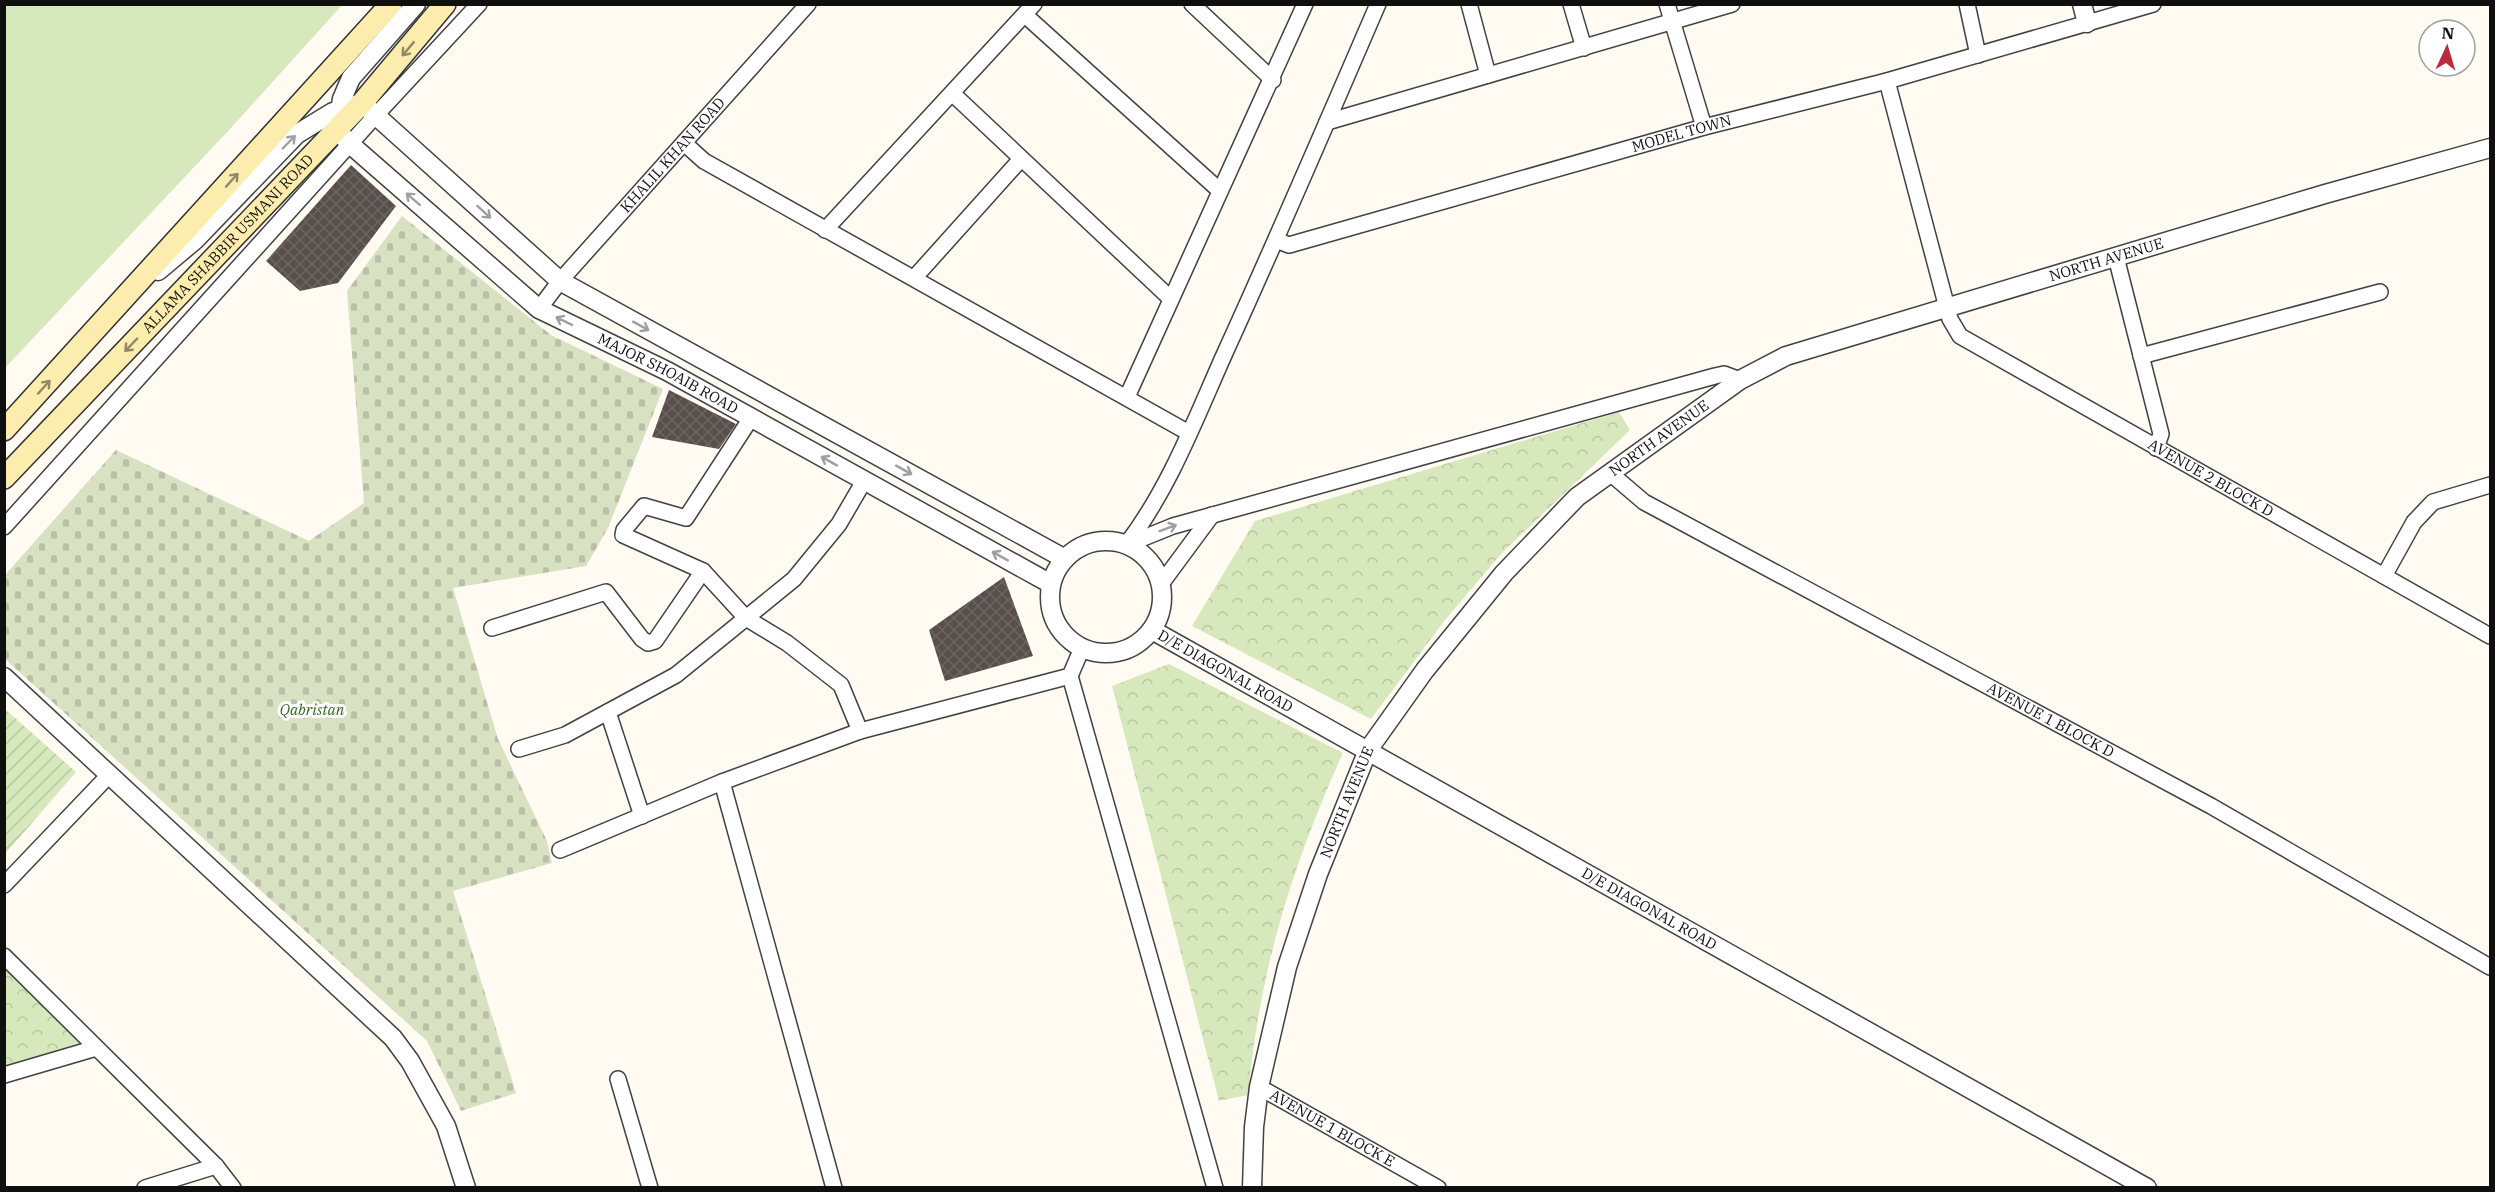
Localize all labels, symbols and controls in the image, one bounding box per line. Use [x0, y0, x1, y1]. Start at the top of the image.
north arrow [2417, 18, 2477, 78]
text: N [2441, 23, 2455, 43]
one-way arrow [401, 41, 414, 57]
street label: KHALIL KHAN ROAD [616, 93, 729, 216]
street label: MODEL TOWN [1629, 110, 1733, 156]
one-way arrow [282, 135, 296, 150]
street label: ALLAMA SHABBIR USMANI ROAD [138, 150, 317, 337]
one-way arrow [225, 173, 239, 188]
one-way arrow [406, 192, 421, 206]
one-way arrow [476, 205, 491, 220]
street label: NORTH AVENUE [2047, 233, 2166, 285]
one-way arrow [556, 315, 574, 326]
one-way arrow [632, 320, 649, 332]
street label: MAJOR SHOAIB ROAD [595, 329, 742, 418]
one-way arrow [124, 338, 139, 353]
one-way arrow [37, 379, 51, 394]
street label: NORTH AVENUE [1605, 395, 1713, 480]
street label: AVENUE 2 BLOCK D [2145, 434, 2277, 521]
one-way arrow [821, 455, 839, 466]
one-way arrow [894, 465, 912, 476]
one-way arrow [1158, 522, 1177, 533]
one-way arrow [992, 550, 1009, 562]
street label: D/E DIAGONAL ROAD [1155, 625, 1296, 716]
street label: AVENUE 1 BLOCK D [1984, 678, 2118, 761]
park label: Qabristan [280, 700, 345, 719]
street label: NORTH AVENUE [1315, 743, 1377, 861]
street label: D/E DIAGONAL ROAD [1578, 863, 1720, 954]
street label: AVENUE 1 BLOCK E [1267, 1085, 1398, 1171]

